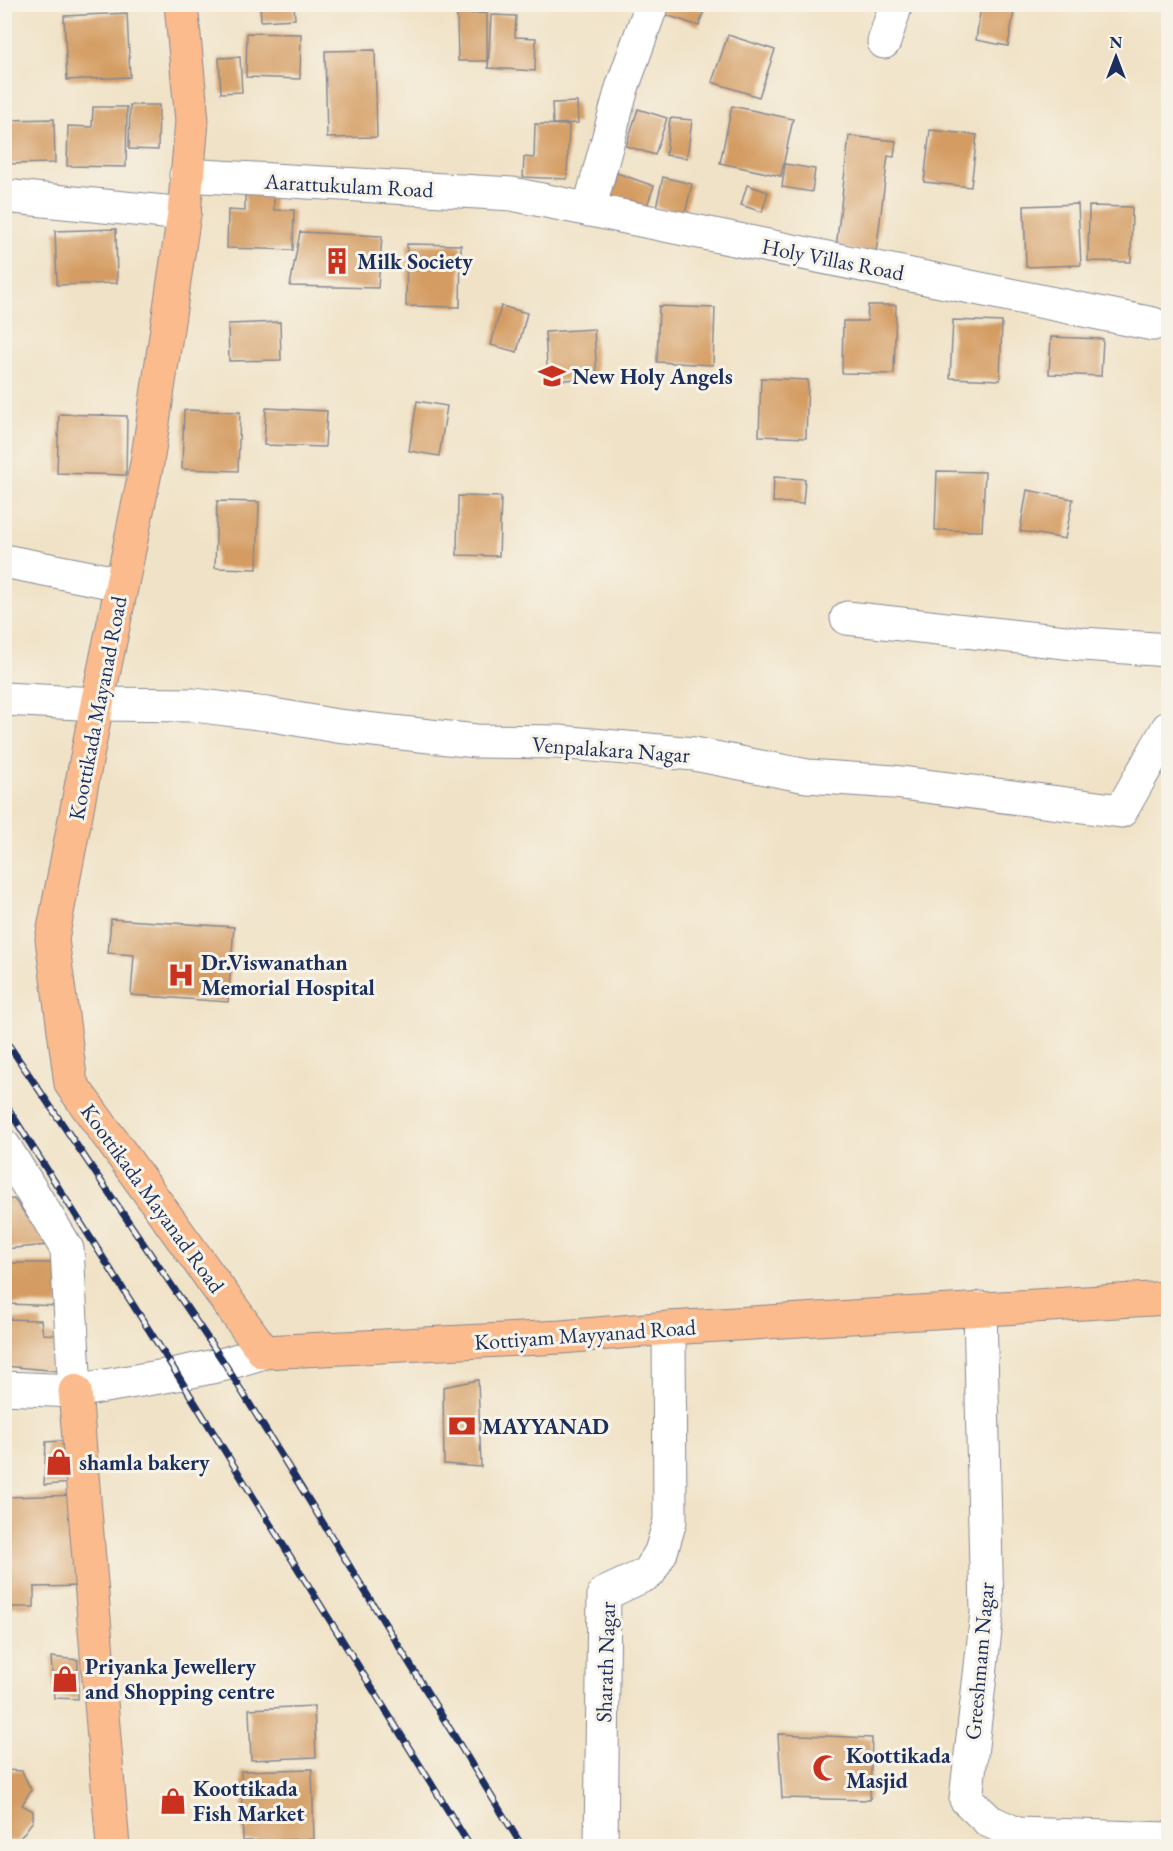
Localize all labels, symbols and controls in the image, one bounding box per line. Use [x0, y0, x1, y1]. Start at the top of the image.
north arrow [1086, 27, 1146, 87]
text: N [1110, 32, 1123, 53]
street label: Aarattukulam Road [263, 167, 435, 204]
street label: Holy Villas Road [759, 231, 907, 288]
building icon: Milk Society [322, 246, 352, 276]
place label: Milk Society [357, 247, 473, 276]
school or university icon: New Holy Angels [537, 361, 567, 391]
place label: New Holy Angels [572, 362, 733, 391]
street label: Koottikada Mayanad Road [62, 593, 134, 822]
street label: Venpalakara Nagar [531, 730, 691, 770]
place label: Dr.Viswanathan Memorial Hospital [201, 948, 375, 1002]
hospital icon: Dr.Viswanathan Memorial Hospital [166, 960, 196, 990]
street label: Koottikada Mayanad Road [74, 1098, 232, 1299]
street label: Kottiyam Mayyanad Road [473, 1312, 698, 1357]
bank icon: MAYYANAD [447, 1411, 477, 1441]
place label: MAYYANAD [482, 1412, 609, 1441]
shop icon: shamla bakery [44, 1447, 74, 1477]
place label: shamla bakery [79, 1448, 210, 1477]
street label: Greeshmam Nagar [958, 1580, 1001, 1741]
street label: Sharath Nagar [589, 1600, 622, 1723]
place label: Priyanka Jewellery and Shopping centre [85, 1652, 275, 1706]
shop icon: Priyanka Jewellery and Shopping centre [50, 1664, 80, 1694]
place label: Koottikada Masjid [846, 1741, 951, 1795]
mosque icon: Koottikada Masjid [811, 1753, 841, 1783]
place label: Koottikada Fish Market [193, 1774, 305, 1828]
shop icon: Koottikada Fish Market [158, 1786, 188, 1816]

